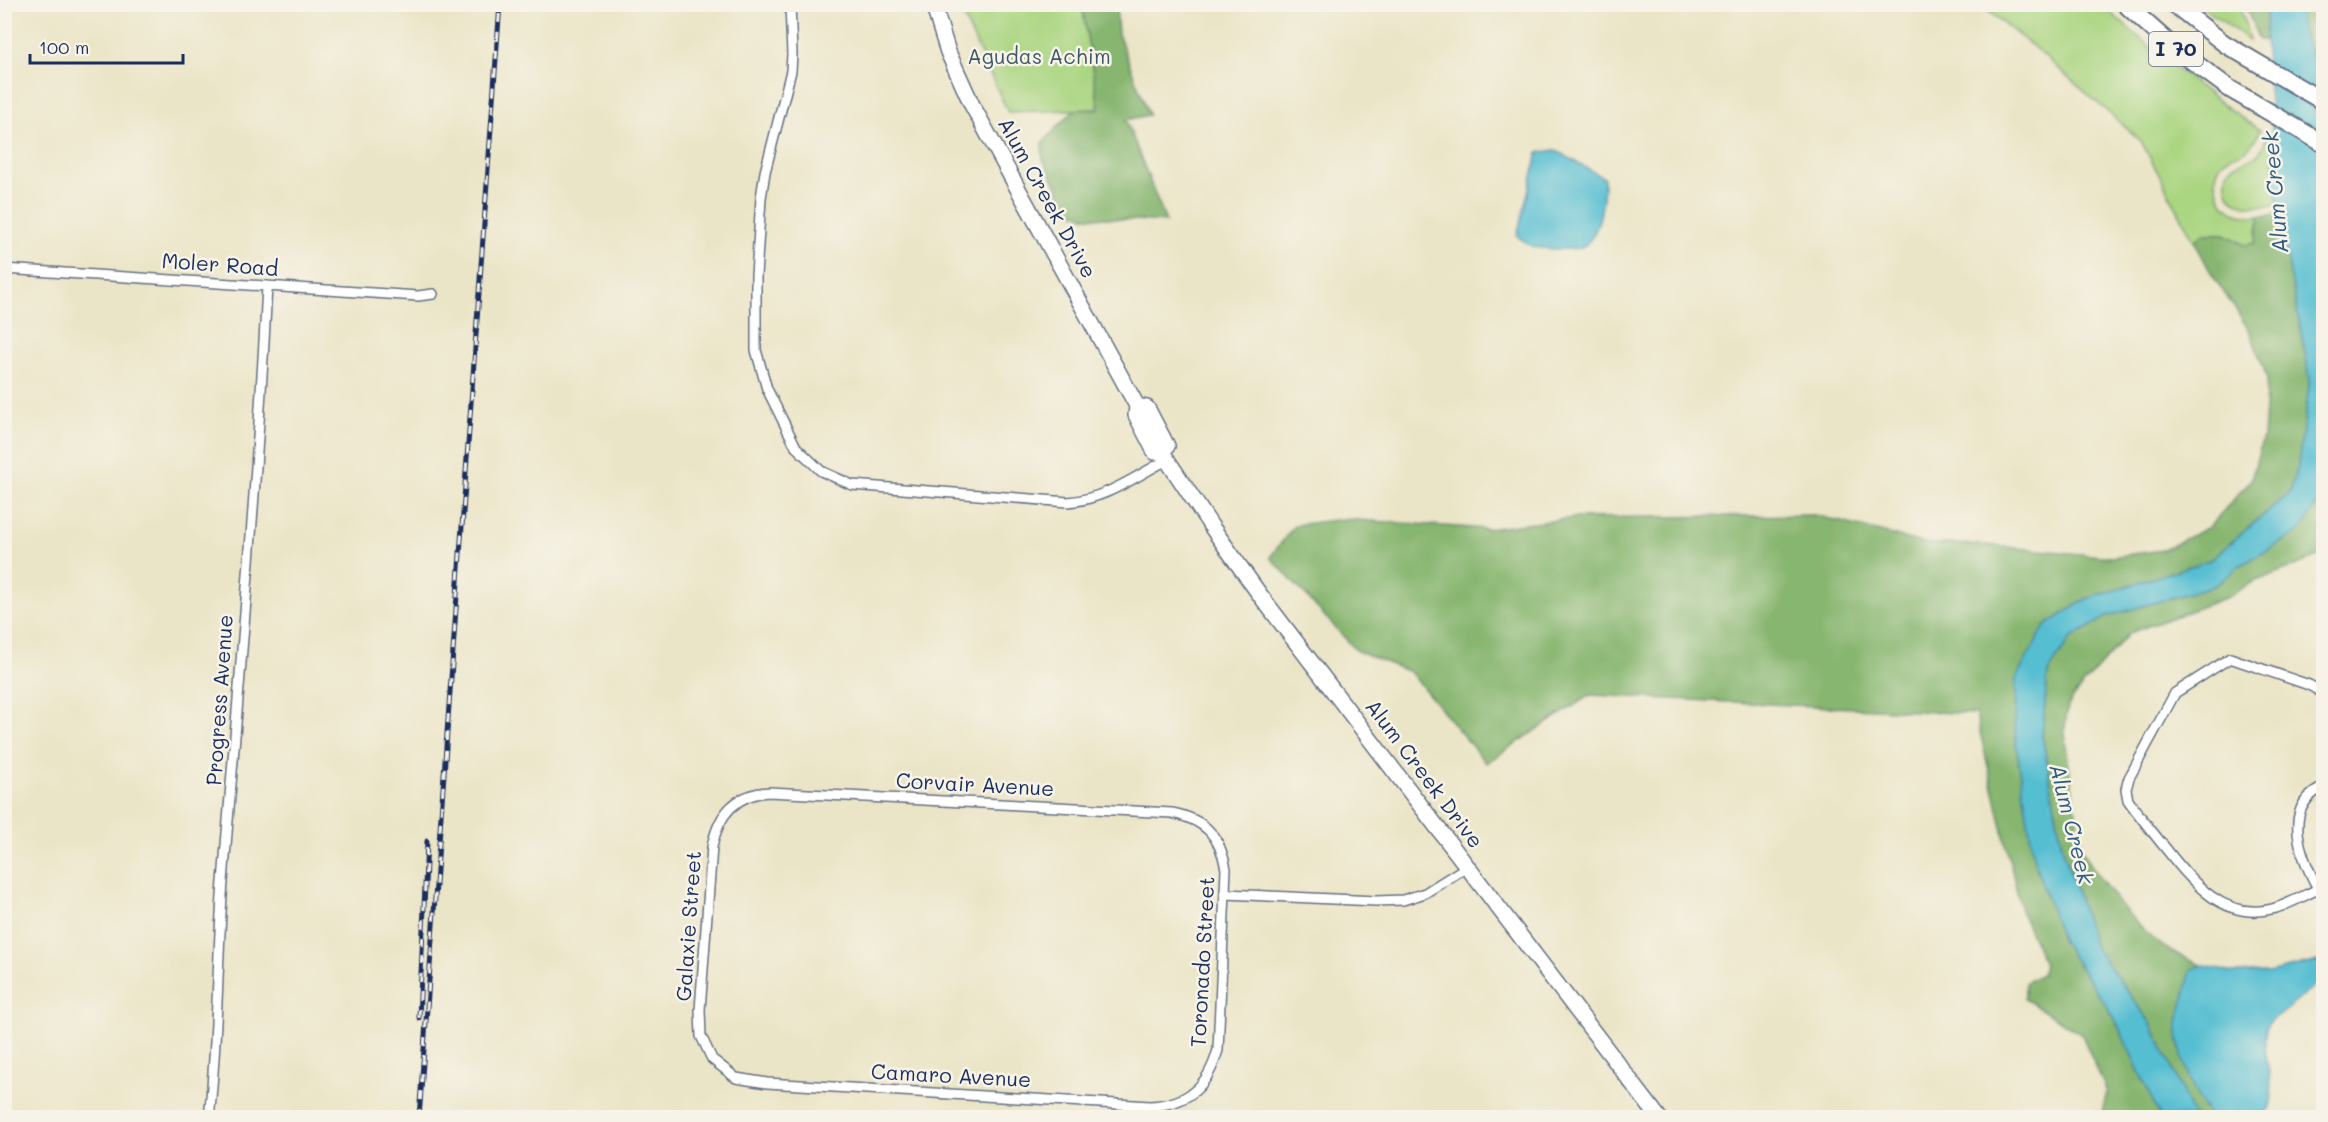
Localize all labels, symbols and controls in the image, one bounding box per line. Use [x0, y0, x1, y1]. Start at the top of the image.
scale bar [30, 27, 183, 65]
road number: I 70 [2149, 32, 2203, 66]
text: 100 m [39, 35, 89, 59]
park label: Agudas Achim [967, 42, 1111, 69]
street label: Alum Creek Drive [993, 112, 1104, 282]
water label: Alum Creek [2255, 128, 2294, 255]
street label: Moler Road [161, 246, 279, 281]
street label: Progress Avenue [199, 613, 238, 786]
street label: Alum Creek Drive [1360, 693, 1490, 853]
water label: Alum Creek [2044, 761, 2102, 888]
street label: Corvair Avenue [895, 766, 1055, 801]
street label: Galaxie Street [669, 850, 706, 1002]
street label: Toronado Street [1184, 876, 1219, 1048]
street label: Camaro Avenue [870, 1057, 1032, 1092]

